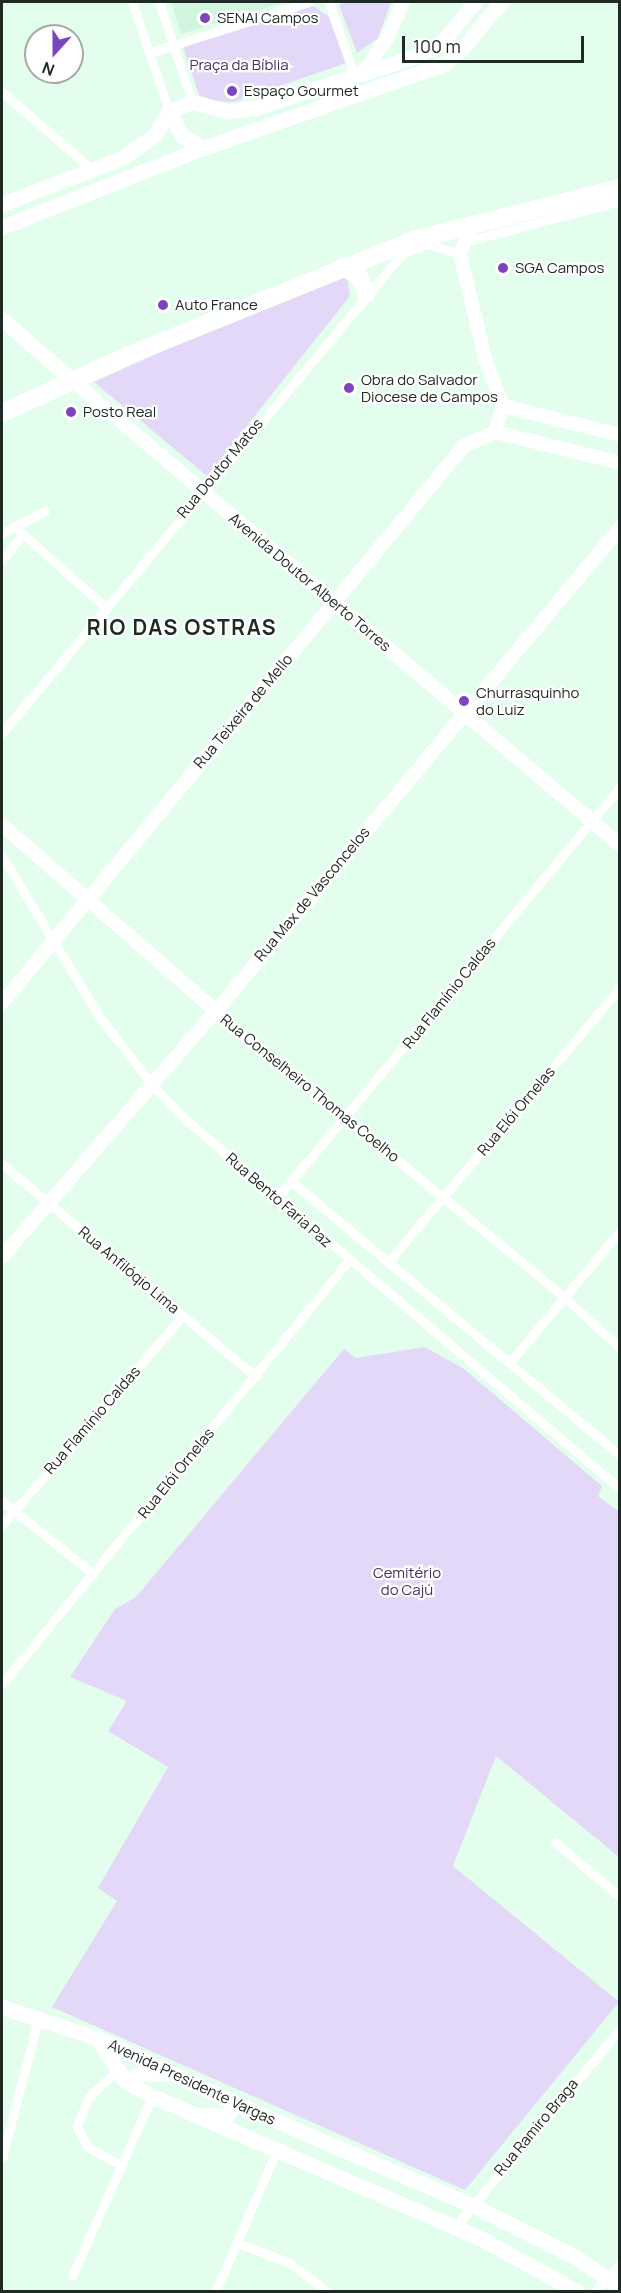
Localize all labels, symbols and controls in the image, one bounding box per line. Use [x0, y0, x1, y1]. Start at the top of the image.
place label: SENAI Campos [217, 9, 318, 27]
marker: SENAI Campos [198, 11, 212, 25]
north arrow [24, 24, 84, 84]
scale bar [405, 24, 586, 62]
text: 100 m [413, 34, 461, 58]
park label: Praça da Bíblia [189, 56, 289, 74]
text: N [39, 57, 58, 81]
place label: Espaço Gourmet [244, 82, 359, 100]
marker: Espaço Gourmet [225, 84, 239, 98]
place label: SGA Campos [515, 259, 604, 277]
marker: SGA Campos [496, 261, 510, 275]
place label: Auto France [175, 296, 258, 314]
marker: Auto France [156, 298, 170, 312]
place label: Obra do Salvador Diocese de Campos [361, 370, 498, 405]
marker: Obra do Salvador Diocese de Campos [342, 381, 356, 395]
place label: Posto Real [83, 403, 156, 421]
marker: Posto Real [64, 405, 78, 419]
street label: Rua Doutor Matos [173, 415, 267, 521]
street label: Avenida Doutor Alberto Torres [225, 509, 395, 655]
district label: RIO DAS OSTRAS [87, 614, 277, 640]
street label: Rua Teixeira de Mello [190, 650, 296, 772]
place label: Churrasquinho do Luiz [476, 683, 579, 718]
marker: Churrasquinho do Luiz [457, 694, 471, 708]
street label: Rua Max de Vasconcelos [251, 823, 373, 965]
street label: Rua Flamínio Caldas [399, 934, 499, 1052]
street label: Rua Conselheiro Thomas Coelho [217, 1010, 403, 1166]
street label: Rua Elói Ornelas [474, 1063, 558, 1159]
street label: Rua Bento Faria Paz [222, 1149, 336, 1251]
street label: Rua Anfilóqio Lima [75, 1223, 183, 1317]
street label: Rua Flamínio Caldas [40, 1362, 144, 1478]
street label: Rua Elói Ornelas [134, 1424, 218, 1522]
park label: Cemitério do Cajú [373, 1563, 441, 1598]
street label: Avenida Presidente Vargas [105, 2035, 279, 2129]
street label: Rua Ramiro Braga [490, 2075, 582, 2179]

